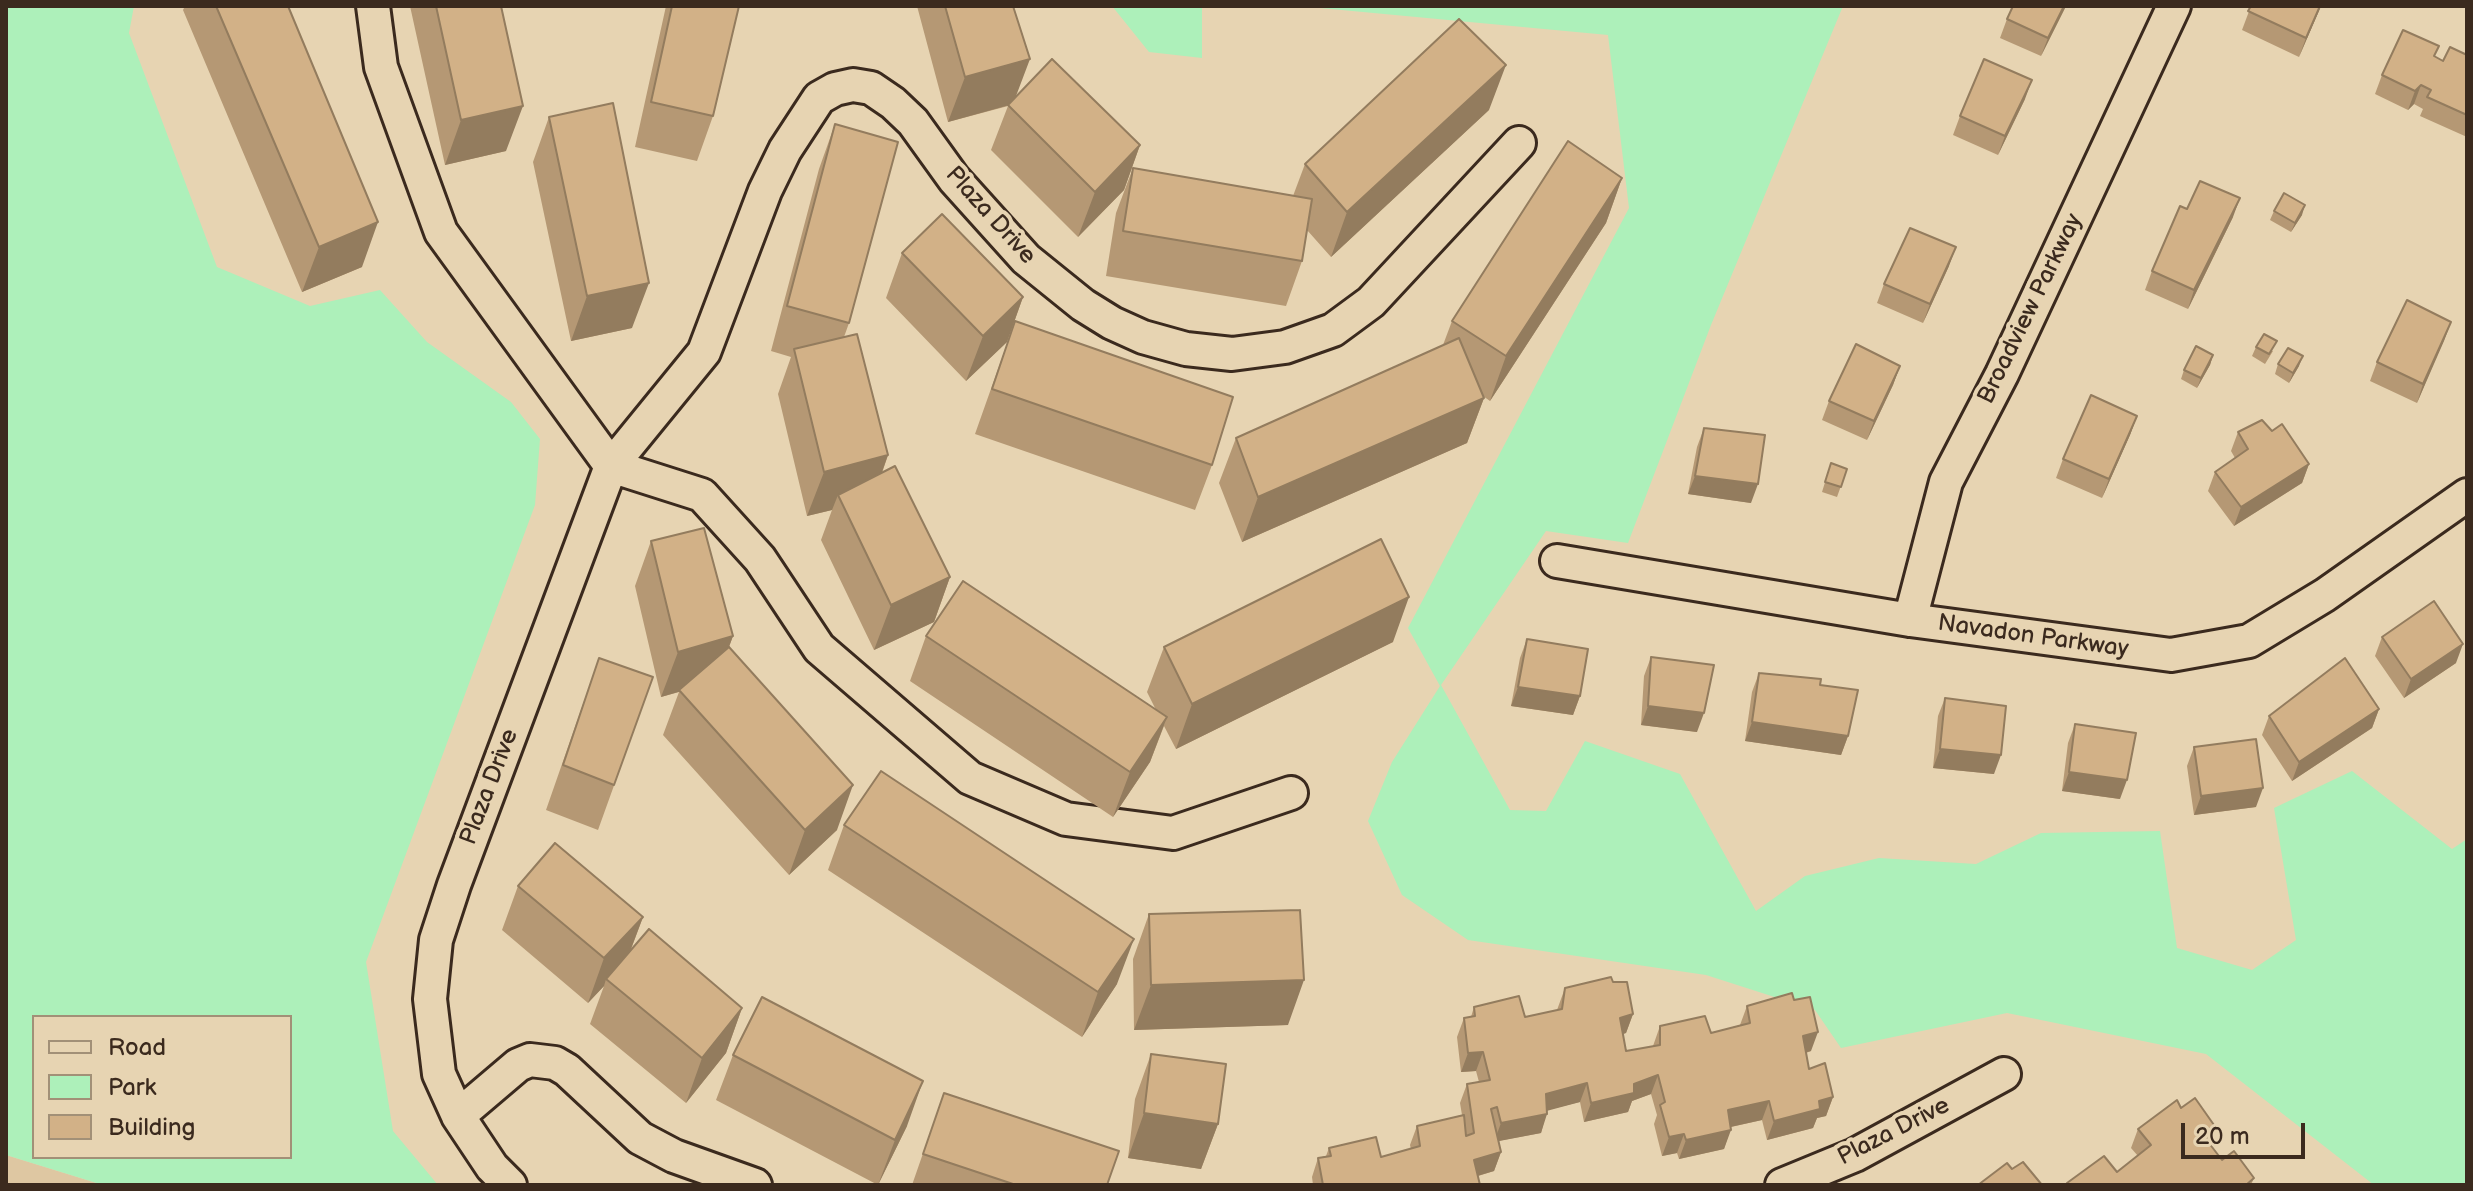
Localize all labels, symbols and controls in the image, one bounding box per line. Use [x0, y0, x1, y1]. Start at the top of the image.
street label: Plaza Drive [939, 161, 1041, 271]
street label: Broadview Parkway [1972, 209, 2090, 409]
street label: Navadon Parkway [1936, 609, 2130, 665]
street label: Plaza Drive [455, 725, 525, 849]
legend [32, 1015, 292, 1159]
text: Road [108, 1033, 166, 1062]
text: Park [108, 1073, 156, 1102]
street label: Plaza Drive [1833, 1092, 1955, 1172]
scale bar [2185, 1107, 2309, 1157]
text: Building [108, 1113, 195, 1142]
text: 20 m [2195, 1122, 2250, 1151]

